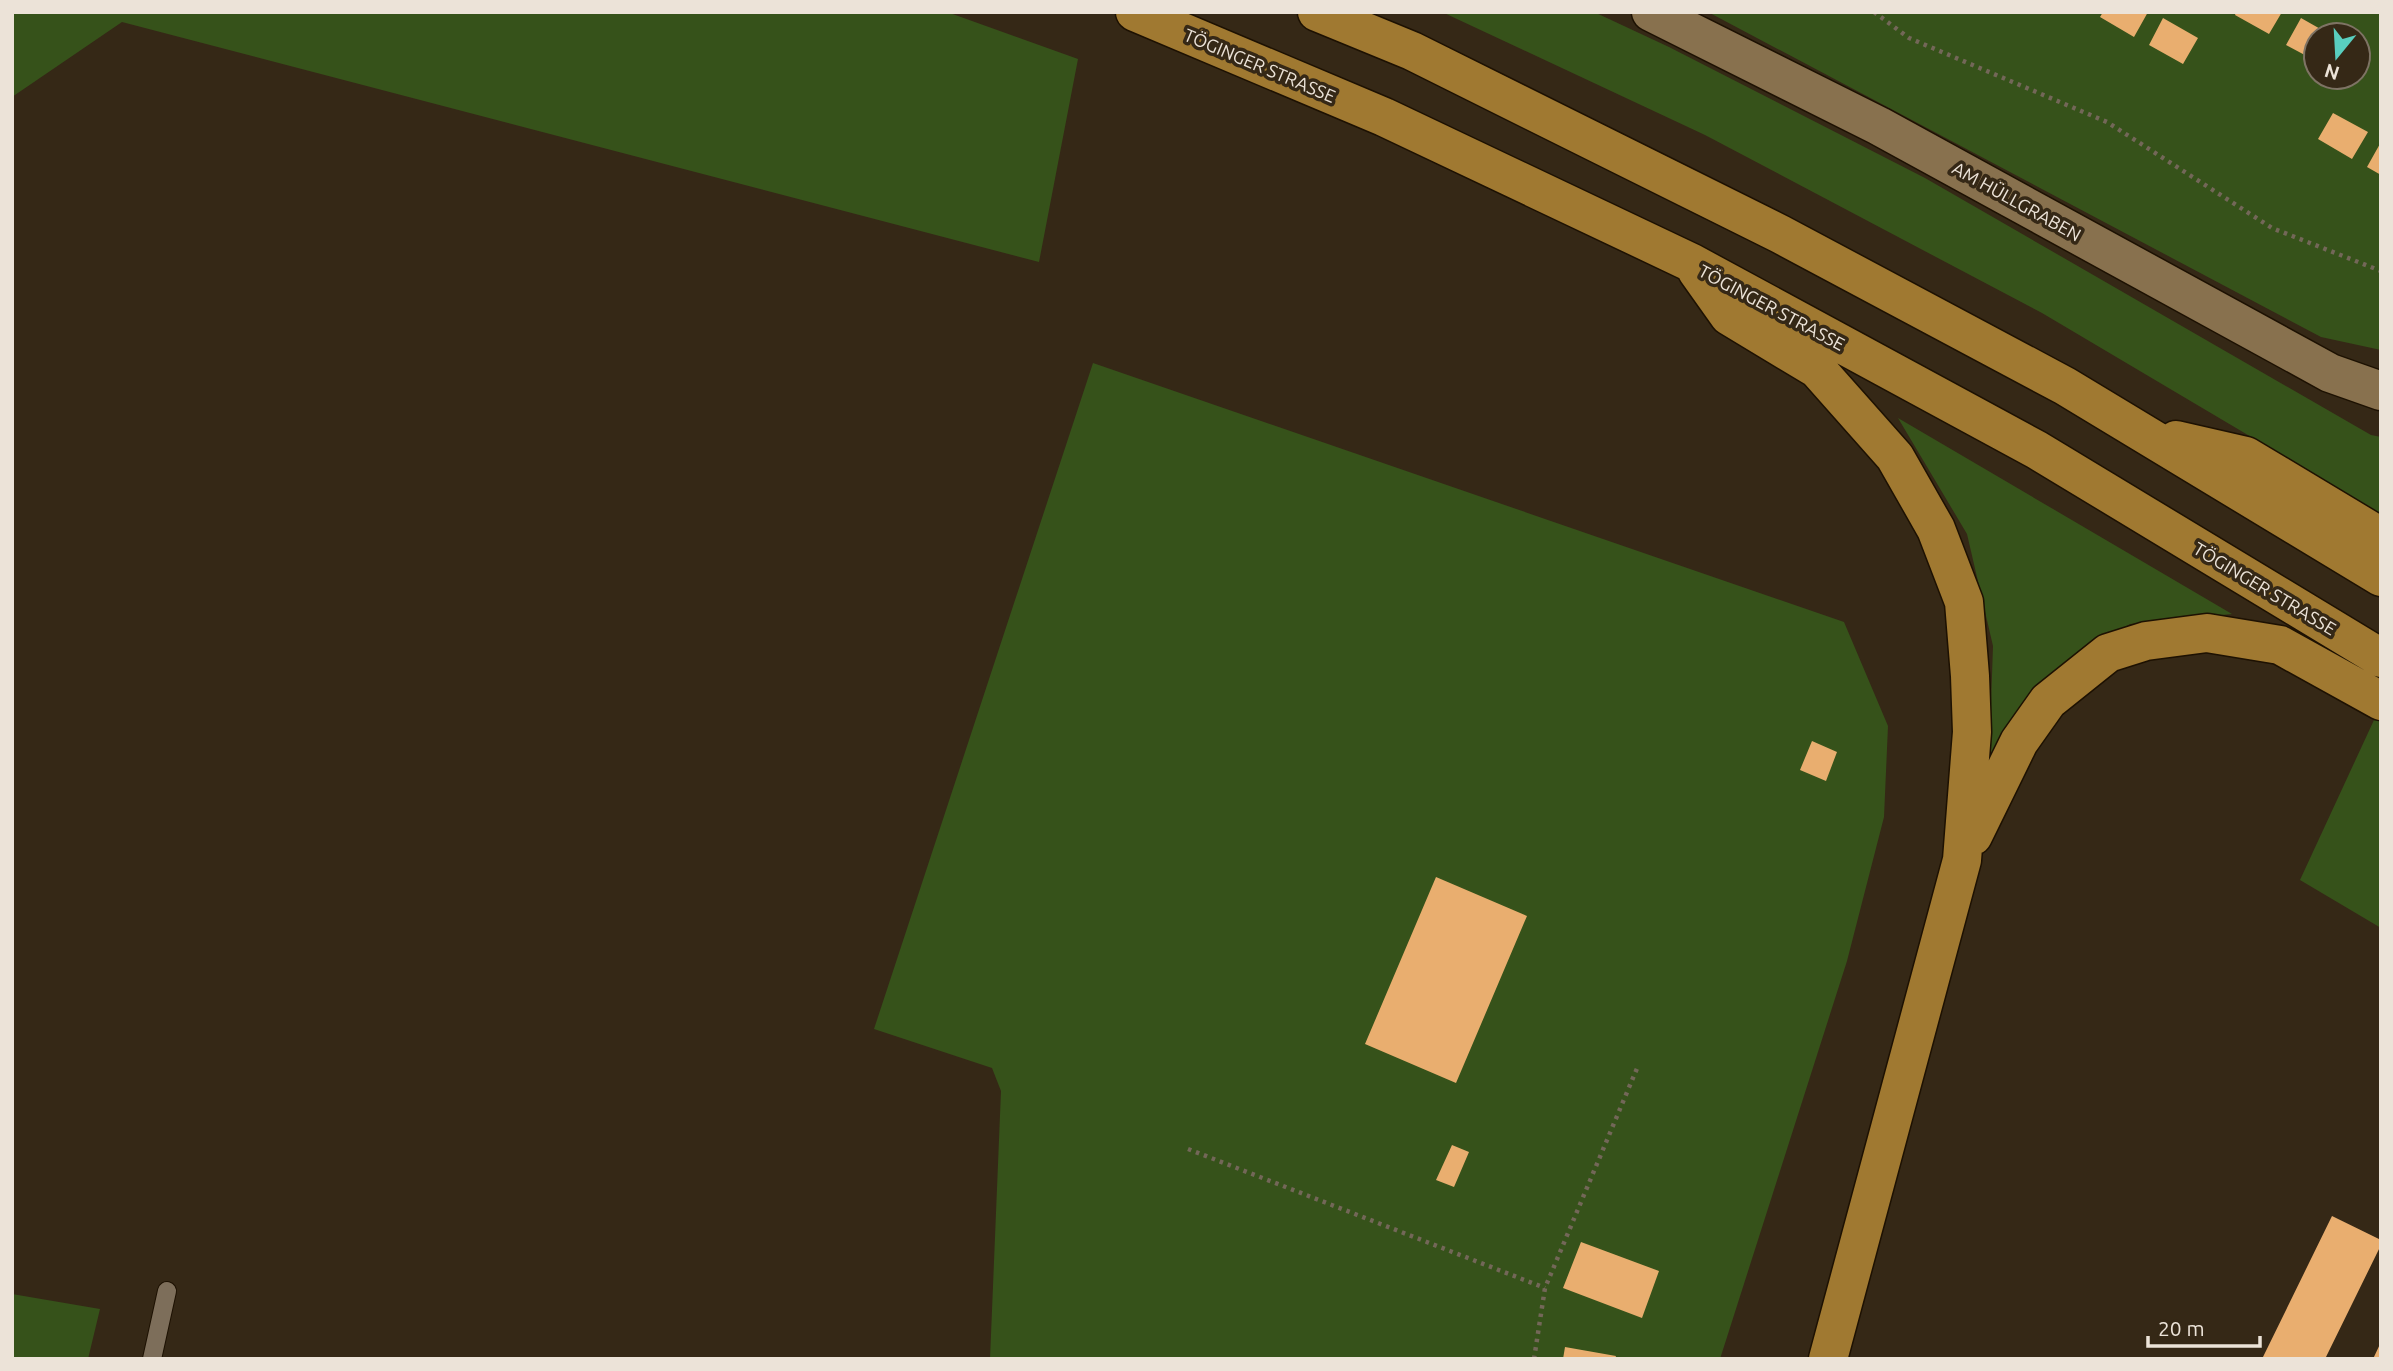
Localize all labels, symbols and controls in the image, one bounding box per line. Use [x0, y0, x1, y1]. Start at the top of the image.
north arrow [2302, 21, 2372, 91]
street label: TÖGINGER STRASSE [1181, 24, 1339, 106]
text: N [2322, 60, 2342, 85]
street label: AM HÜLLGRABEN [1949, 157, 2085, 245]
street label: TÖGINGER STRASSE [1696, 260, 1848, 354]
street label: TÖGINGER STRASSE [2190, 538, 2340, 638]
scale bar [2148, 1304, 2260, 1348]
text: 20 m [2158, 1316, 2205, 1340]

